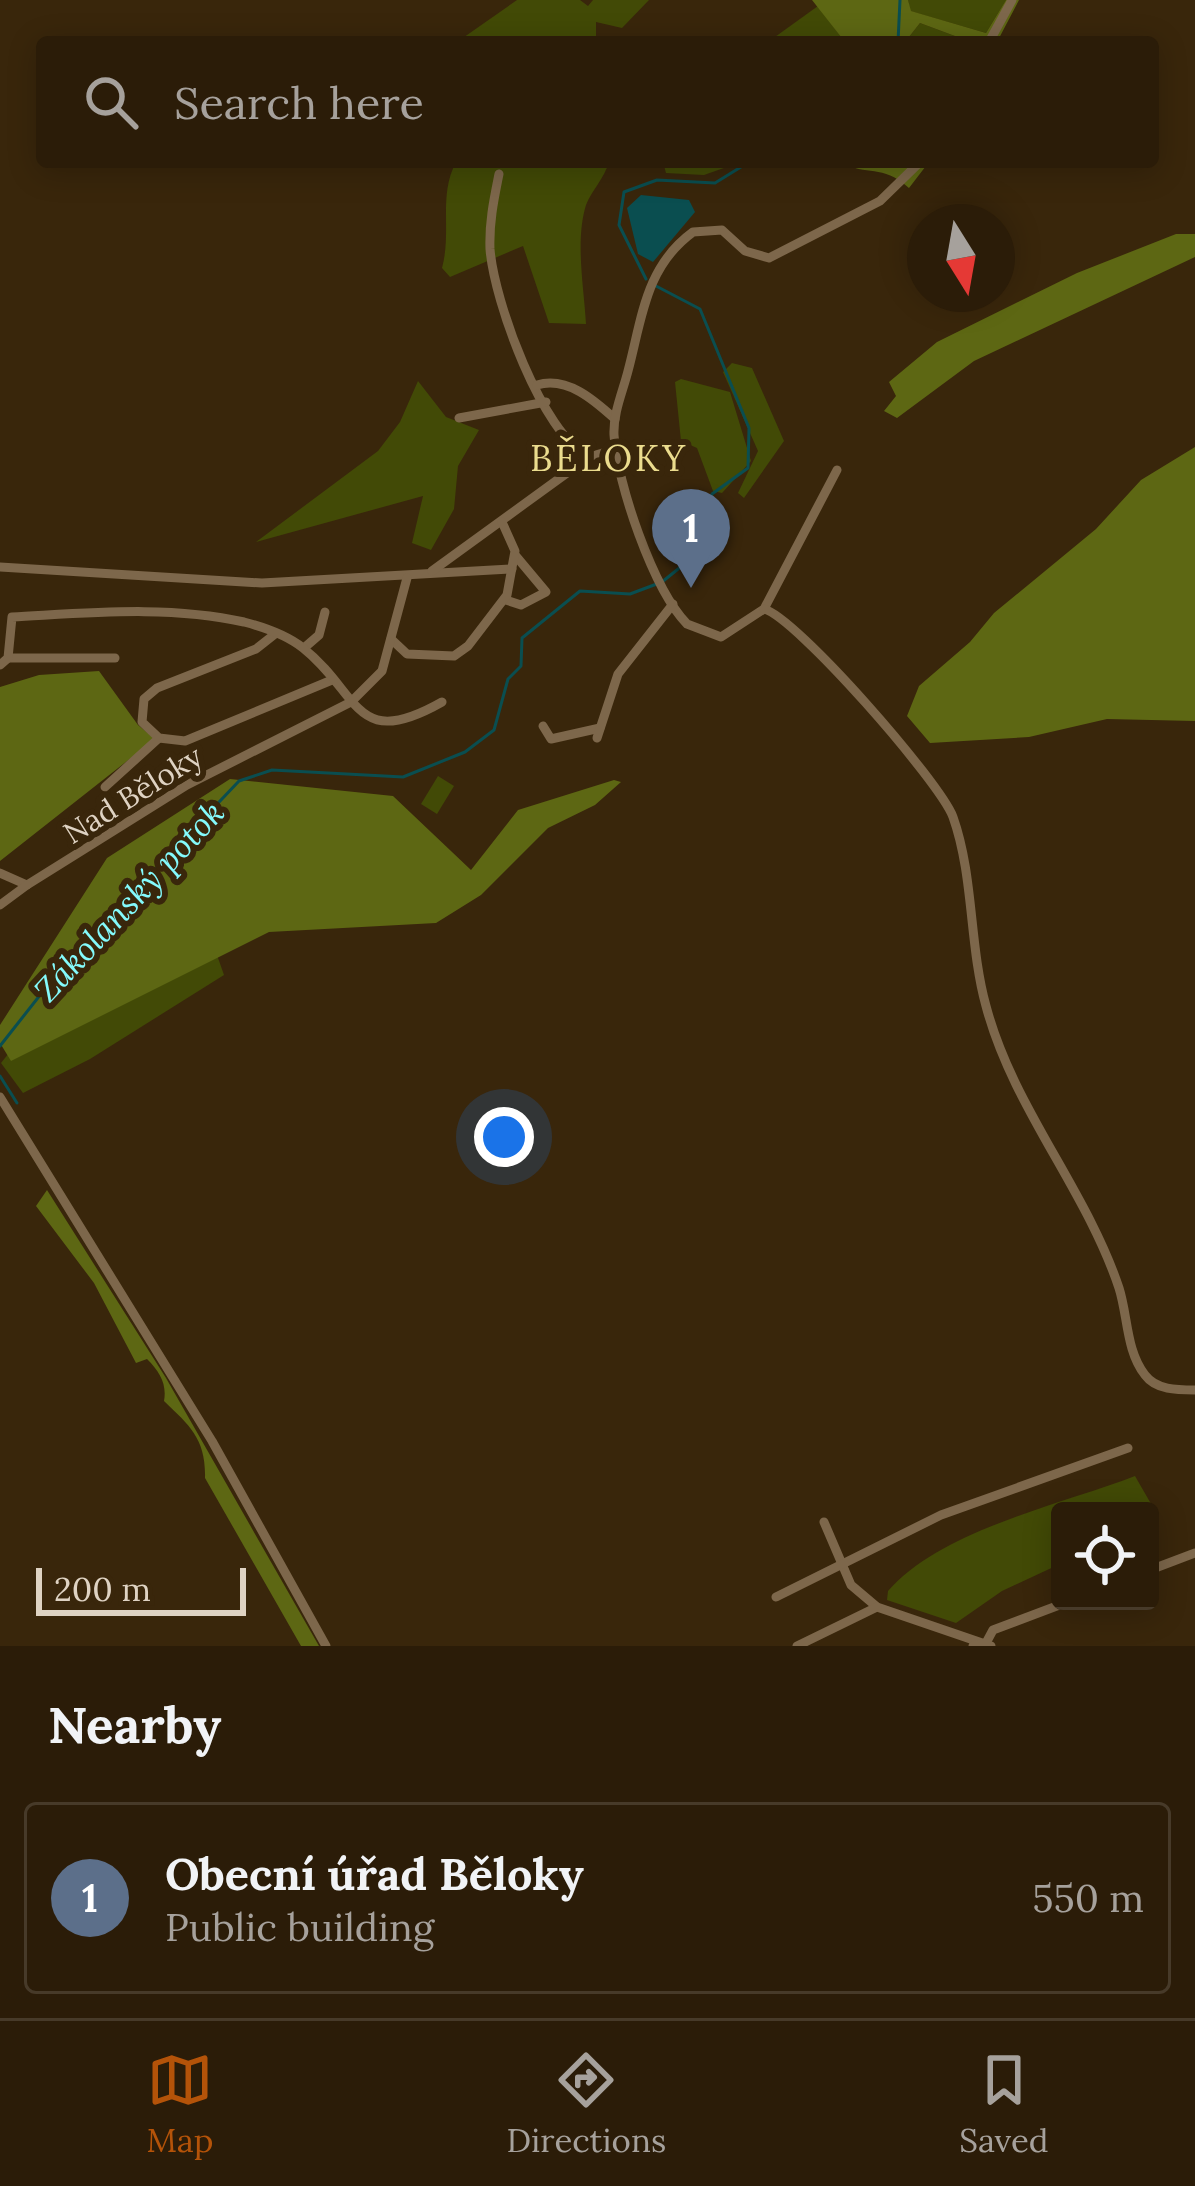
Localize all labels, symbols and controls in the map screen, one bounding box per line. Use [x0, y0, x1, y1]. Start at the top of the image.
search box [36, 36, 1159, 168]
icon: search [78, 69, 144, 135]
text: Search here [174, 74, 424, 131]
north arrow [907, 204, 1015, 312]
district label: BĚLOKY [530, 435, 688, 481]
pin: 1 [652, 489, 730, 588]
street label: Nad Běloky [56, 736, 210, 853]
water label: Zákolanský potok [25, 792, 233, 1010]
your location [474, 1107, 534, 1167]
map controls [1051, 1502, 1159, 1610]
button: locate [1051, 1502, 1159, 1610]
scale bar [36, 1562, 246, 1615]
text: 200 m [54, 1568, 151, 1610]
text: Nearby [48, 1692, 221, 1757]
text: Obecní úřad Běloky [165, 1845, 584, 1902]
text: 1 [82, 1873, 98, 1923]
text: 550 m [1032, 1873, 1144, 1923]
text: Public building [165, 1902, 434, 1952]
tab: Map [146, 2047, 214, 2161]
tab: Directions [507, 2047, 666, 2161]
tab: Saved [959, 2047, 1048, 2161]

